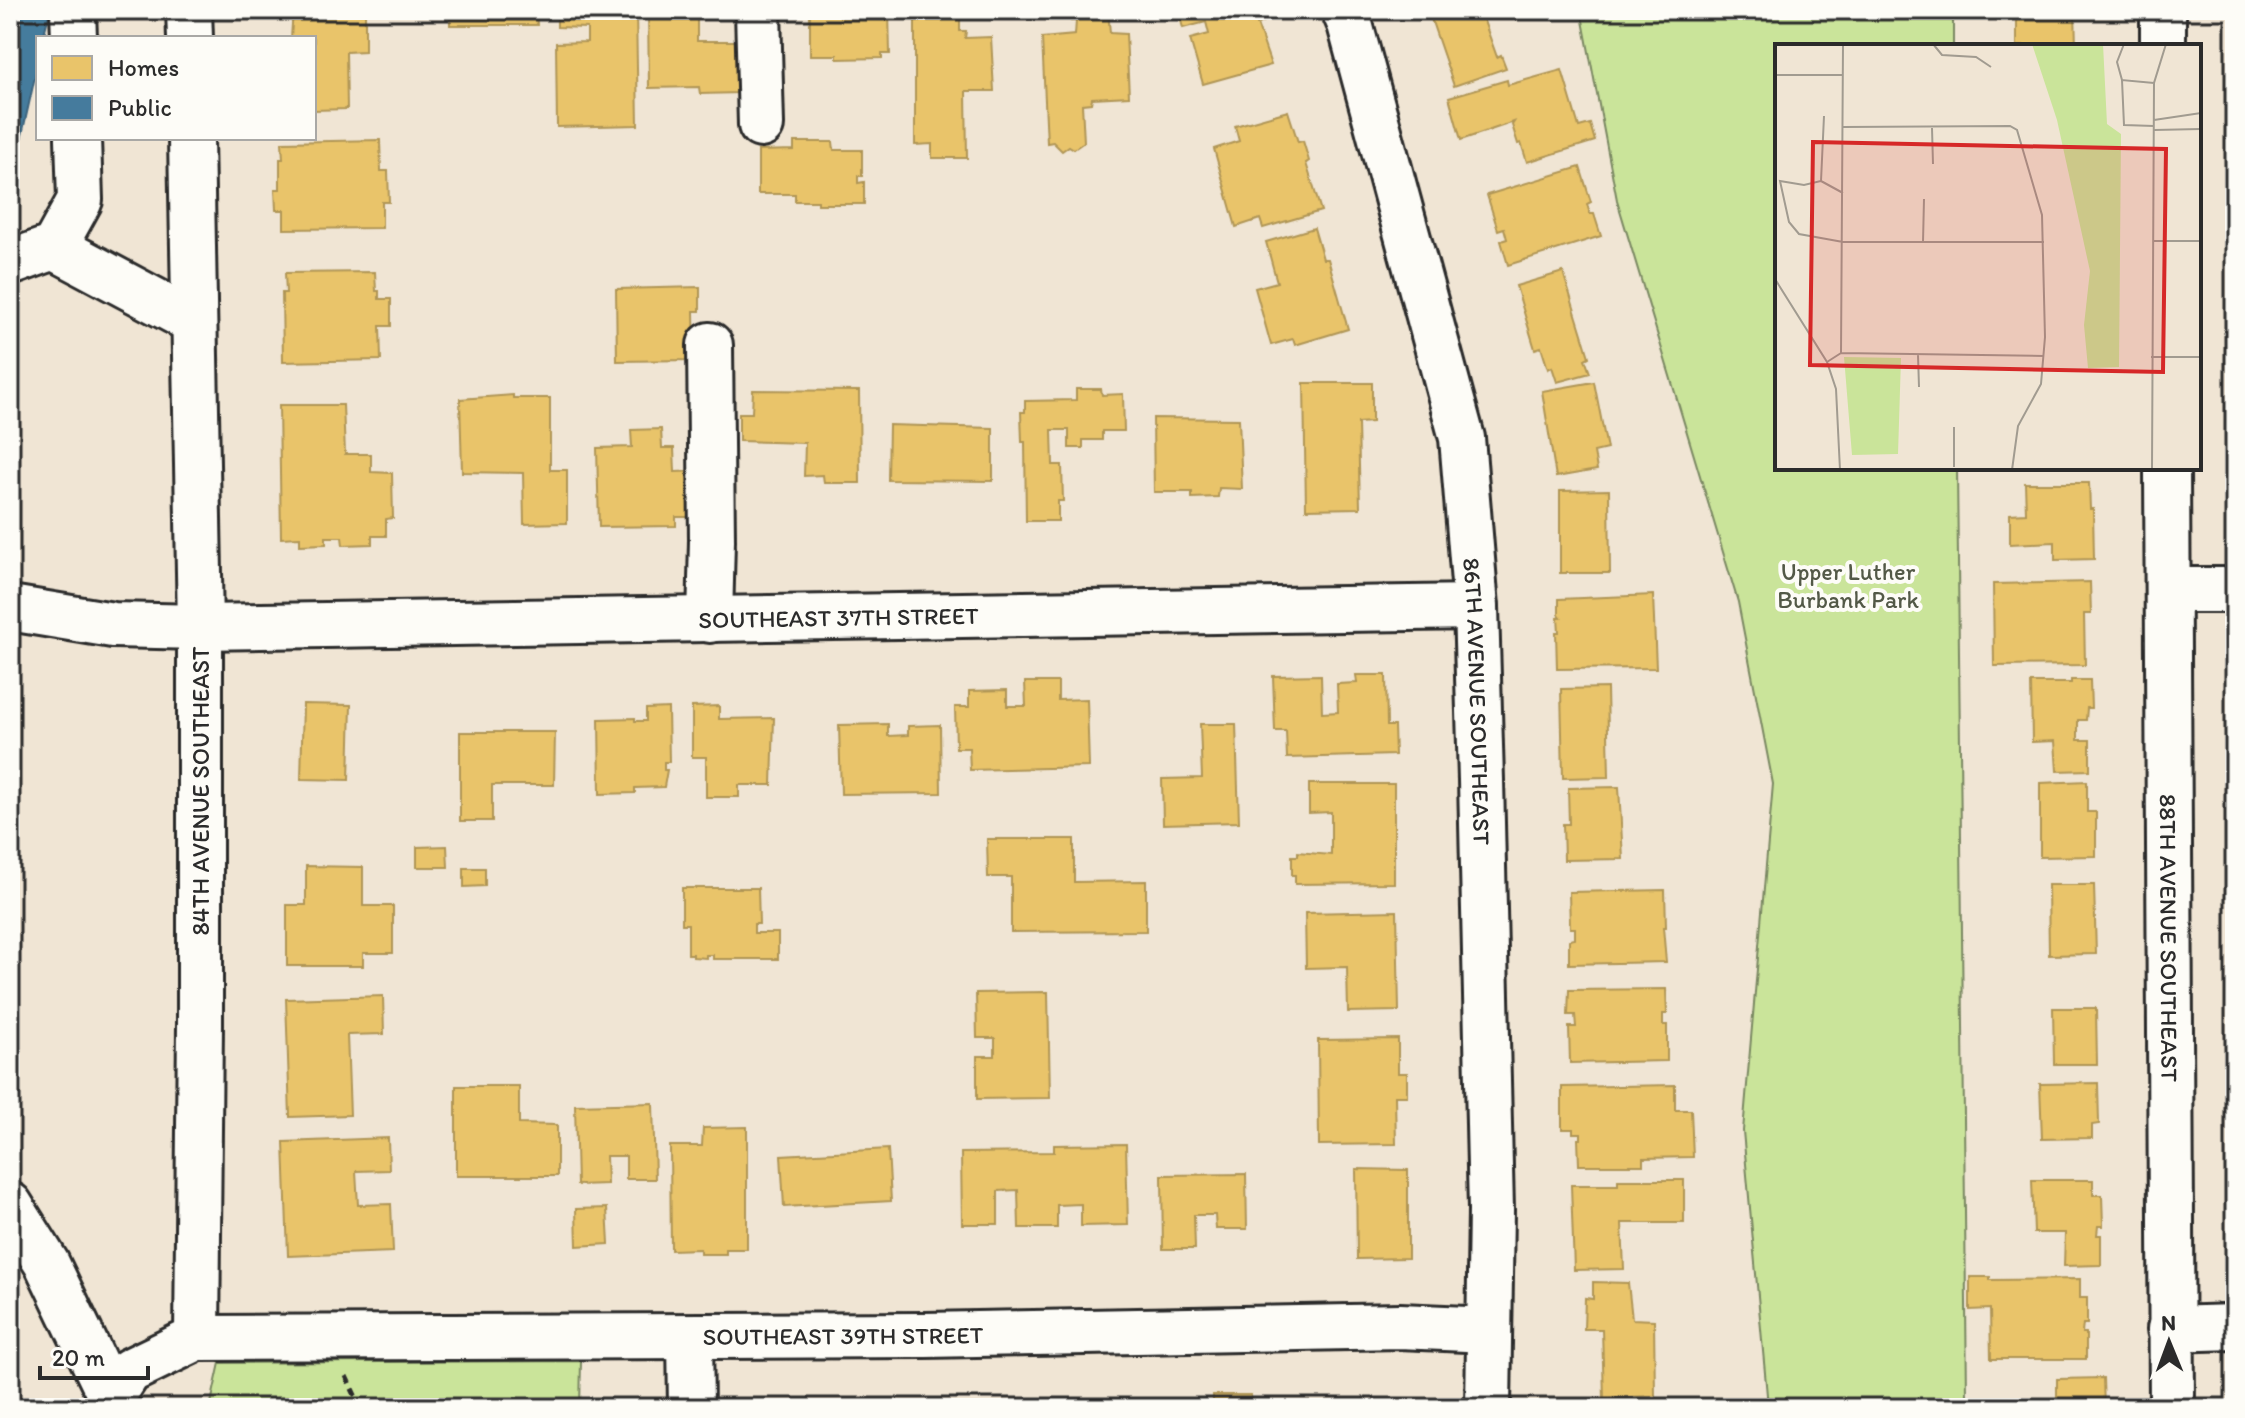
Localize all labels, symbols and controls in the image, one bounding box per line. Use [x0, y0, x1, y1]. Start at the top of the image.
legend [36, 36, 316, 140]
inset map [1775, 44, 2201, 470]
text: Homes [108, 53, 179, 82]
text: Public [108, 93, 172, 122]
street label: 86TH AVENUE SOUTHEAST [1457, 557, 1497, 846]
park label: Upper Luther Burbank Park [1777, 557, 1919, 614]
street label: SOUTHEAST 37TH STREET [698, 600, 979, 634]
street label: 84TH AVENUE SOUTHEAST [186, 646, 215, 936]
street label: 88TH AVENUE SOUTHEAST [2154, 794, 2185, 1083]
north arrow [2129, 1302, 2209, 1382]
text: N [2161, 1309, 2176, 1336]
street label: SOUTHEAST 39TH STREET [703, 1319, 984, 1350]
scale bar [40, 1330, 148, 1380]
text: 20 m [52, 1343, 105, 1372]

